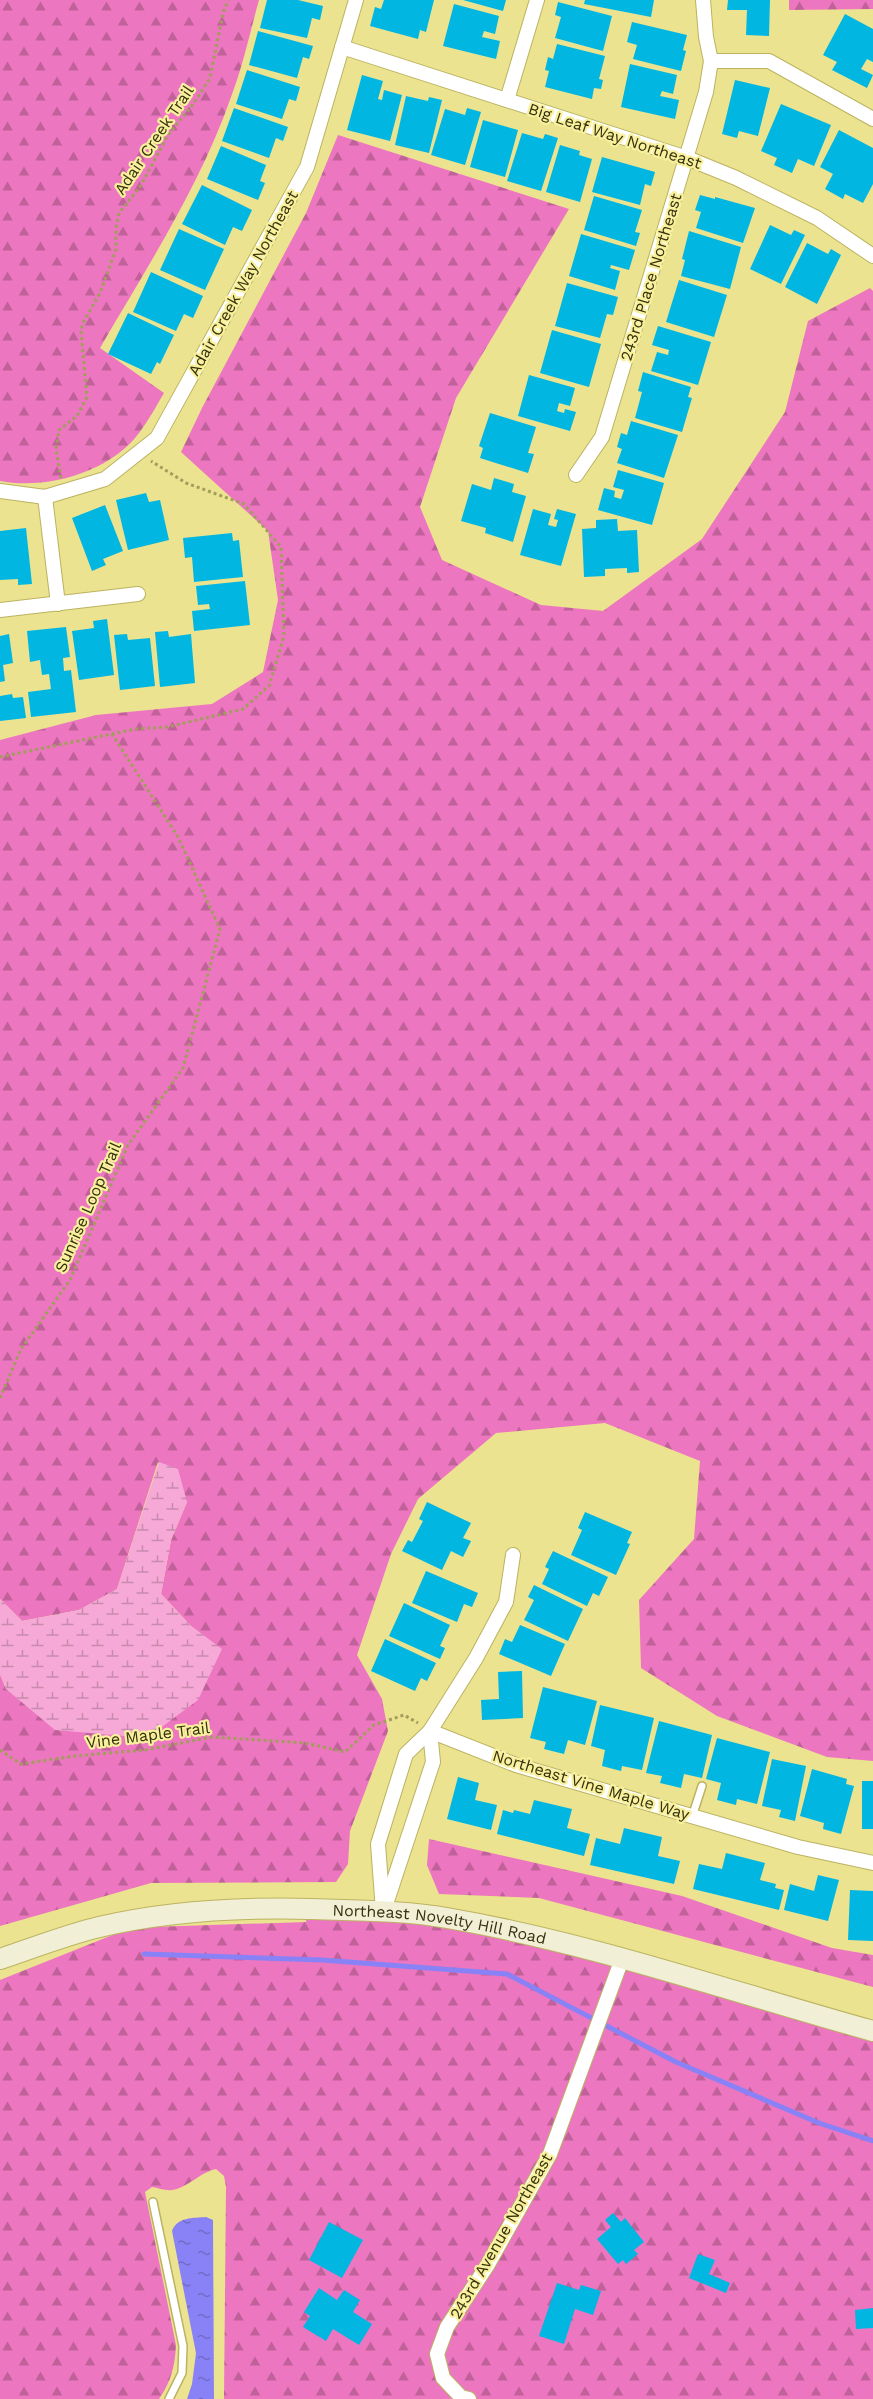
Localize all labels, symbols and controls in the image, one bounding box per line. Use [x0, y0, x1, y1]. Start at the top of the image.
street label: Adair Creek Trail [110, 82, 198, 198]
street label: Big Leaf Way Northeast [526, 99, 704, 173]
street label: Adair Creek Way Northeast [184, 187, 302, 379]
street label: 243rd Place Northeast [616, 191, 686, 363]
street label: Sunrise Loop Trail [51, 1139, 125, 1275]
street label: Vine Maple Trail [85, 1718, 211, 1752]
street label: Northeast Vine Maple Way [490, 1746, 692, 1824]
street label: Northeast Novelty Hill Road [332, 1900, 548, 1948]
street label: 243rd Avenue Northeast [446, 2149, 556, 2322]

